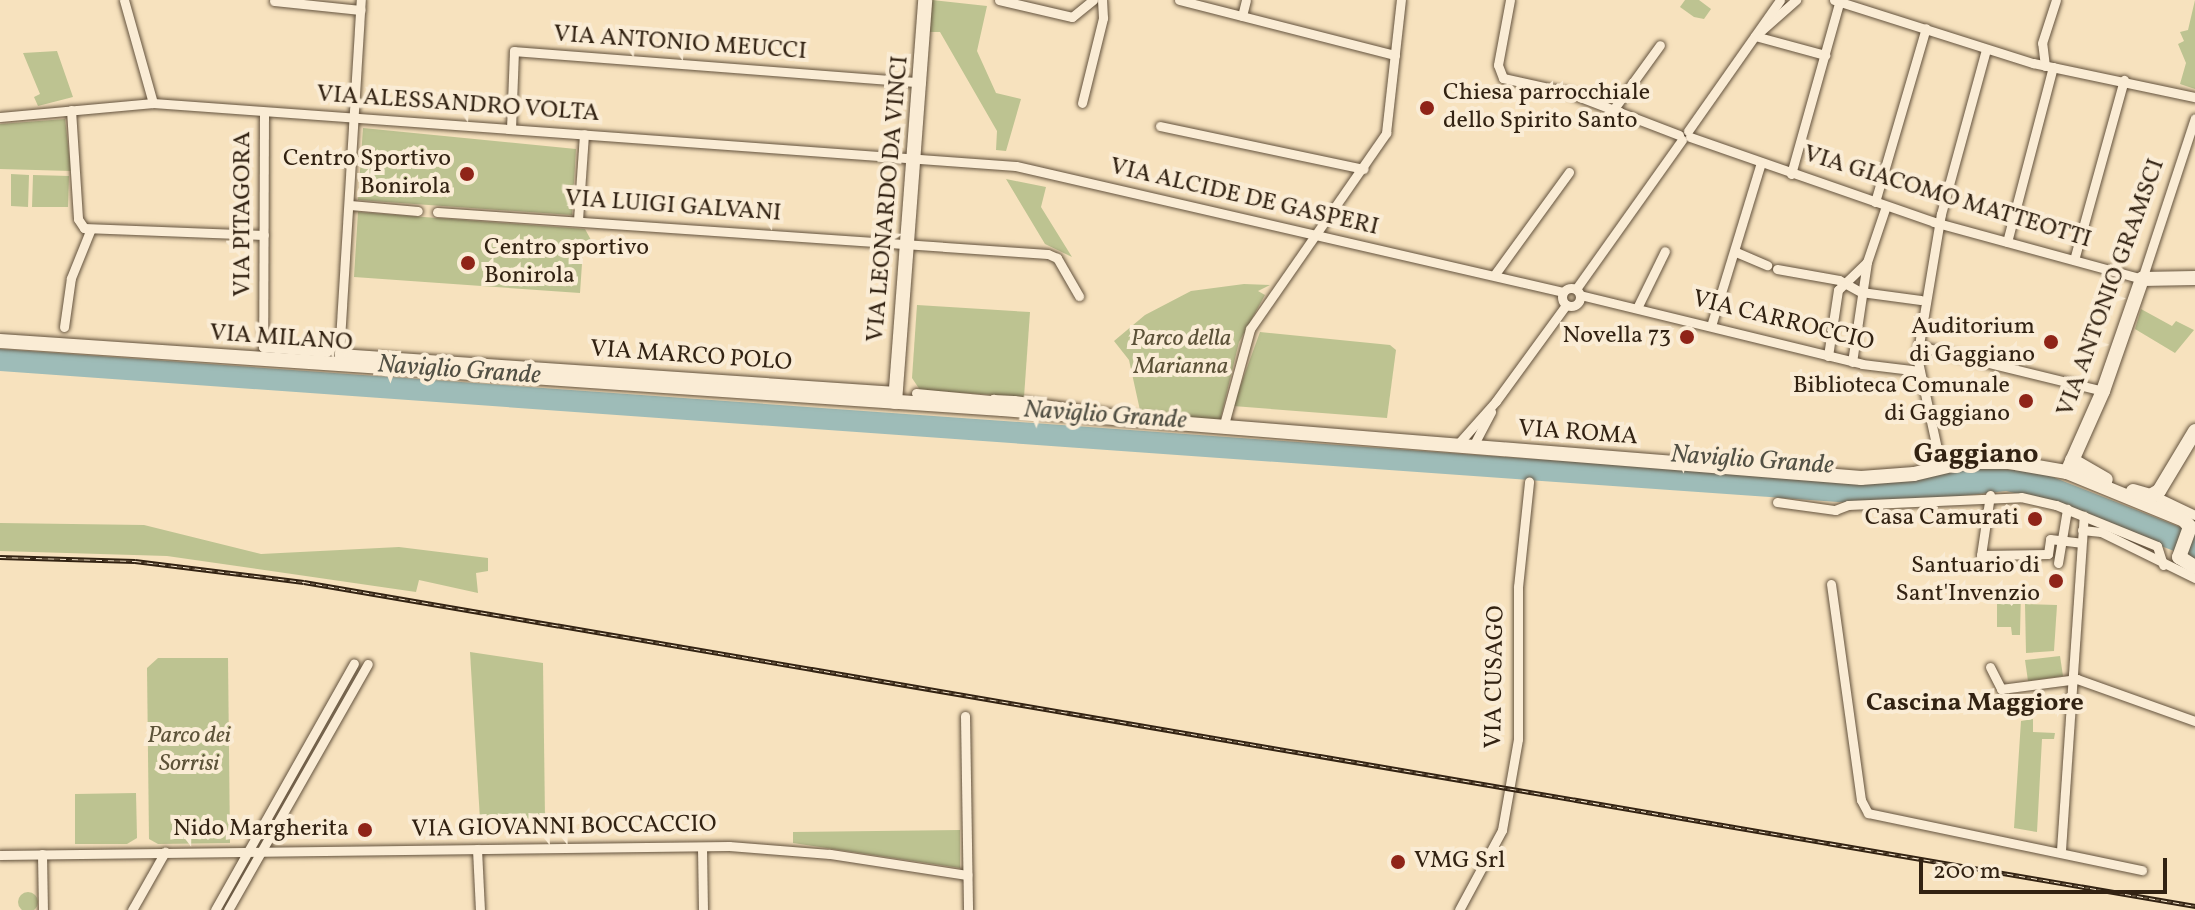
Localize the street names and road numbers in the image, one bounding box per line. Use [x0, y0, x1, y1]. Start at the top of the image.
street label: VIA ANTONIO MEUCCI [552, 21, 808, 67]
street label: VIA LEONARDO DA VINCI [862, 54, 916, 344]
street label: VIA ALESSANDRO VOLTA [315, 81, 601, 129]
street label: VIA PITAGORA [230, 131, 258, 297]
street label: VIA GIACOMO MATTEOTTI [1800, 140, 2094, 256]
street label: VIA ALCIDE DE GASPERI [1107, 153, 1381, 243]
street label: VIA ANTONIO GRAMSCI [2052, 155, 2172, 421]
street label: VIA LUIGI GALVANI [564, 185, 782, 229]
street label: VIA CARROCCIO [1689, 286, 1877, 358]
street label: VIA MILANO [209, 320, 353, 358]
street label: VIA MARCO POLO [589, 336, 793, 378]
street label: VIA ROMA [1517, 415, 1639, 453]
street label: VIA CUSAGO [1480, 605, 1512, 749]
street label: VIA GIOVANNI BOCCACCIO [411, 811, 717, 845]

